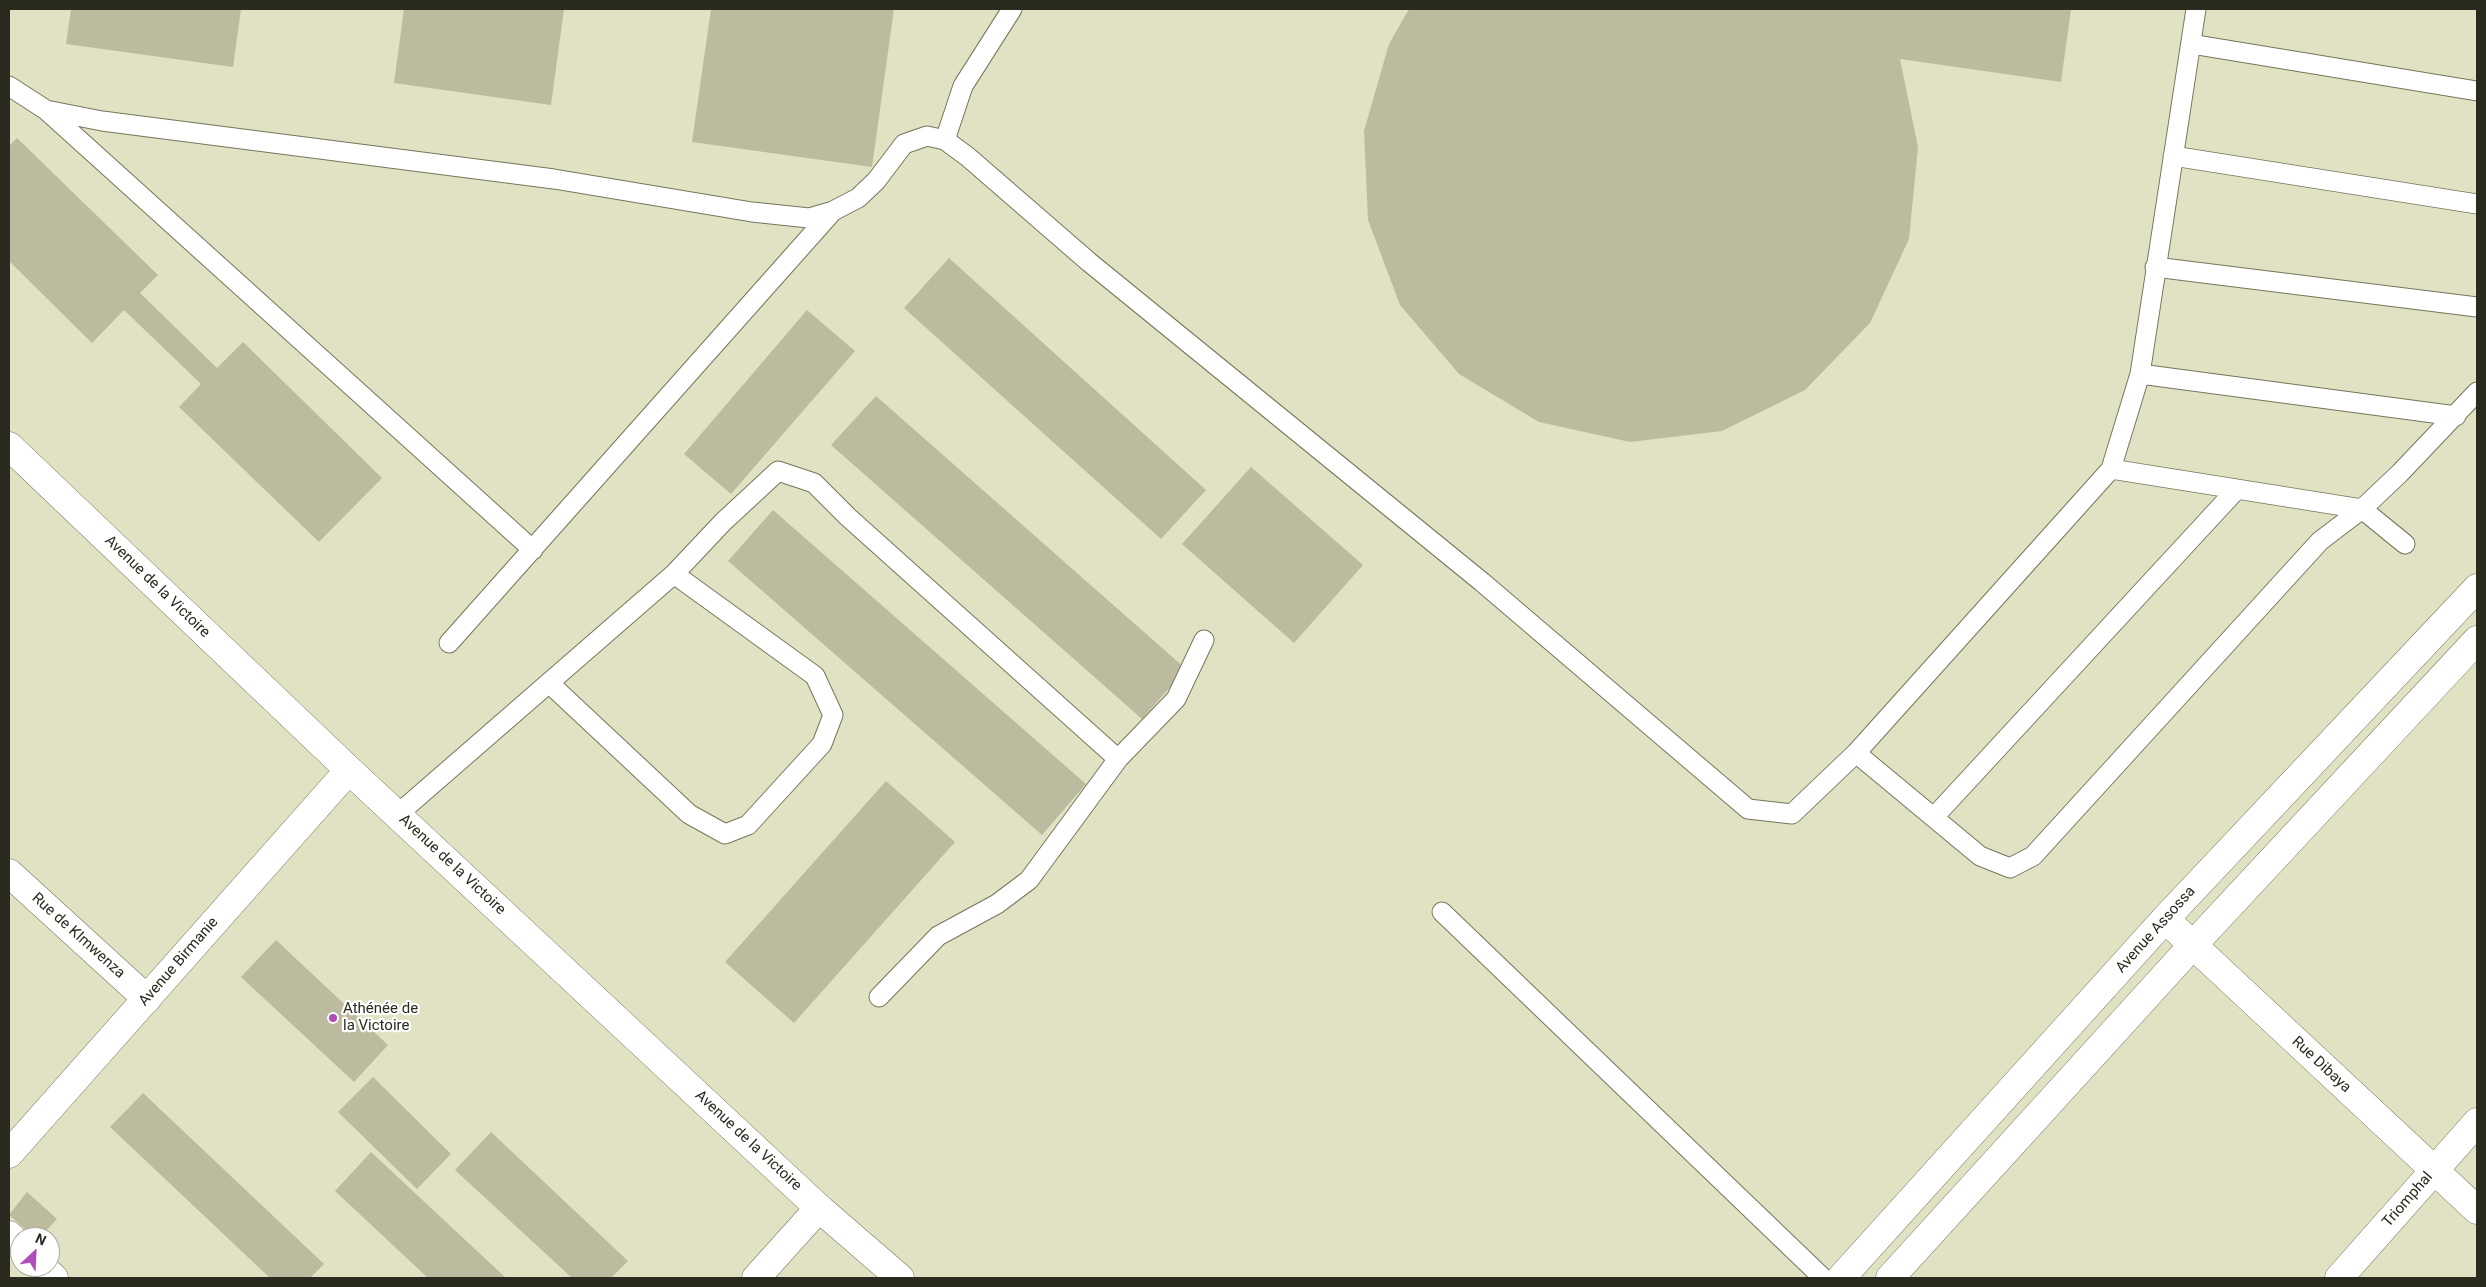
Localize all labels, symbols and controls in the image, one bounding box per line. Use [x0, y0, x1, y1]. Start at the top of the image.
street label: Avenue de la Victoire [101, 532, 213, 642]
street label: Avenue de la Victoire [395, 811, 509, 919]
street label: Avenue Assossa [2112, 883, 2200, 977]
street label: Rue de KImwenza [28, 889, 128, 983]
street label: Avenue Birmanie [135, 914, 223, 1010]
place label: Athénée de la Victoire [343, 1000, 418, 1035]
marker: Athénée de la Victoire [327, 1012, 339, 1024]
street label: Rue Dibaya [2288, 1033, 2354, 1097]
street label: Avenue de la Victoire [691, 1087, 805, 1195]
street label: Triomphal [2379, 1169, 2437, 1231]
north arrow [10, 1227, 60, 1277]
text: N [33, 1230, 49, 1249]

